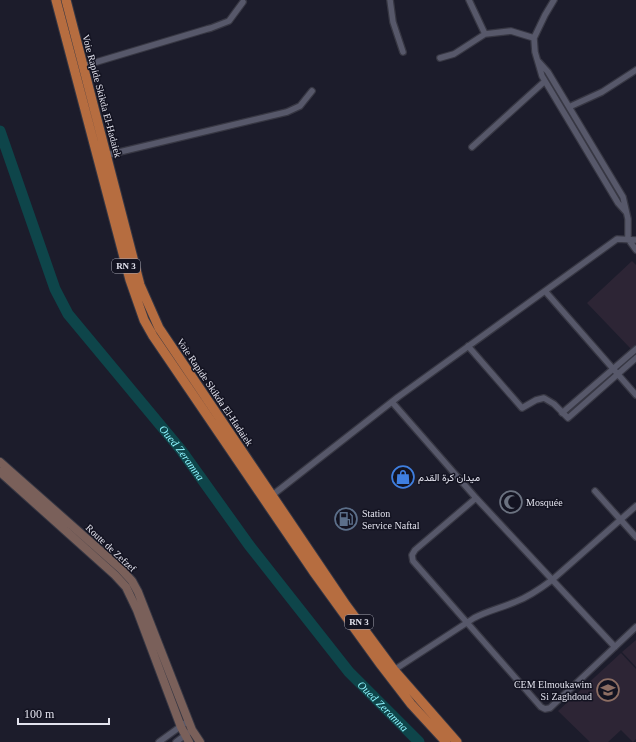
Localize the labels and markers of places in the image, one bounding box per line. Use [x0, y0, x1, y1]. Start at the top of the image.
shop icon: ميدان كرة القدم [390, 464, 416, 490]
place label: ميدان كرة القدم [418, 472, 480, 484]
mosque icon: Mosquée [498, 489, 524, 515]
place label: Mosquée [526, 497, 563, 508]
fuel station icon: Station Service Naftal [333, 506, 359, 532]
place label: Station Service Naftal [362, 508, 420, 531]
school or university icon: CEM Elmoukawim Si Zaghdoud [595, 677, 621, 703]
place label: CEM Elmoukawim Si Zaghdoud [514, 679, 592, 702]

